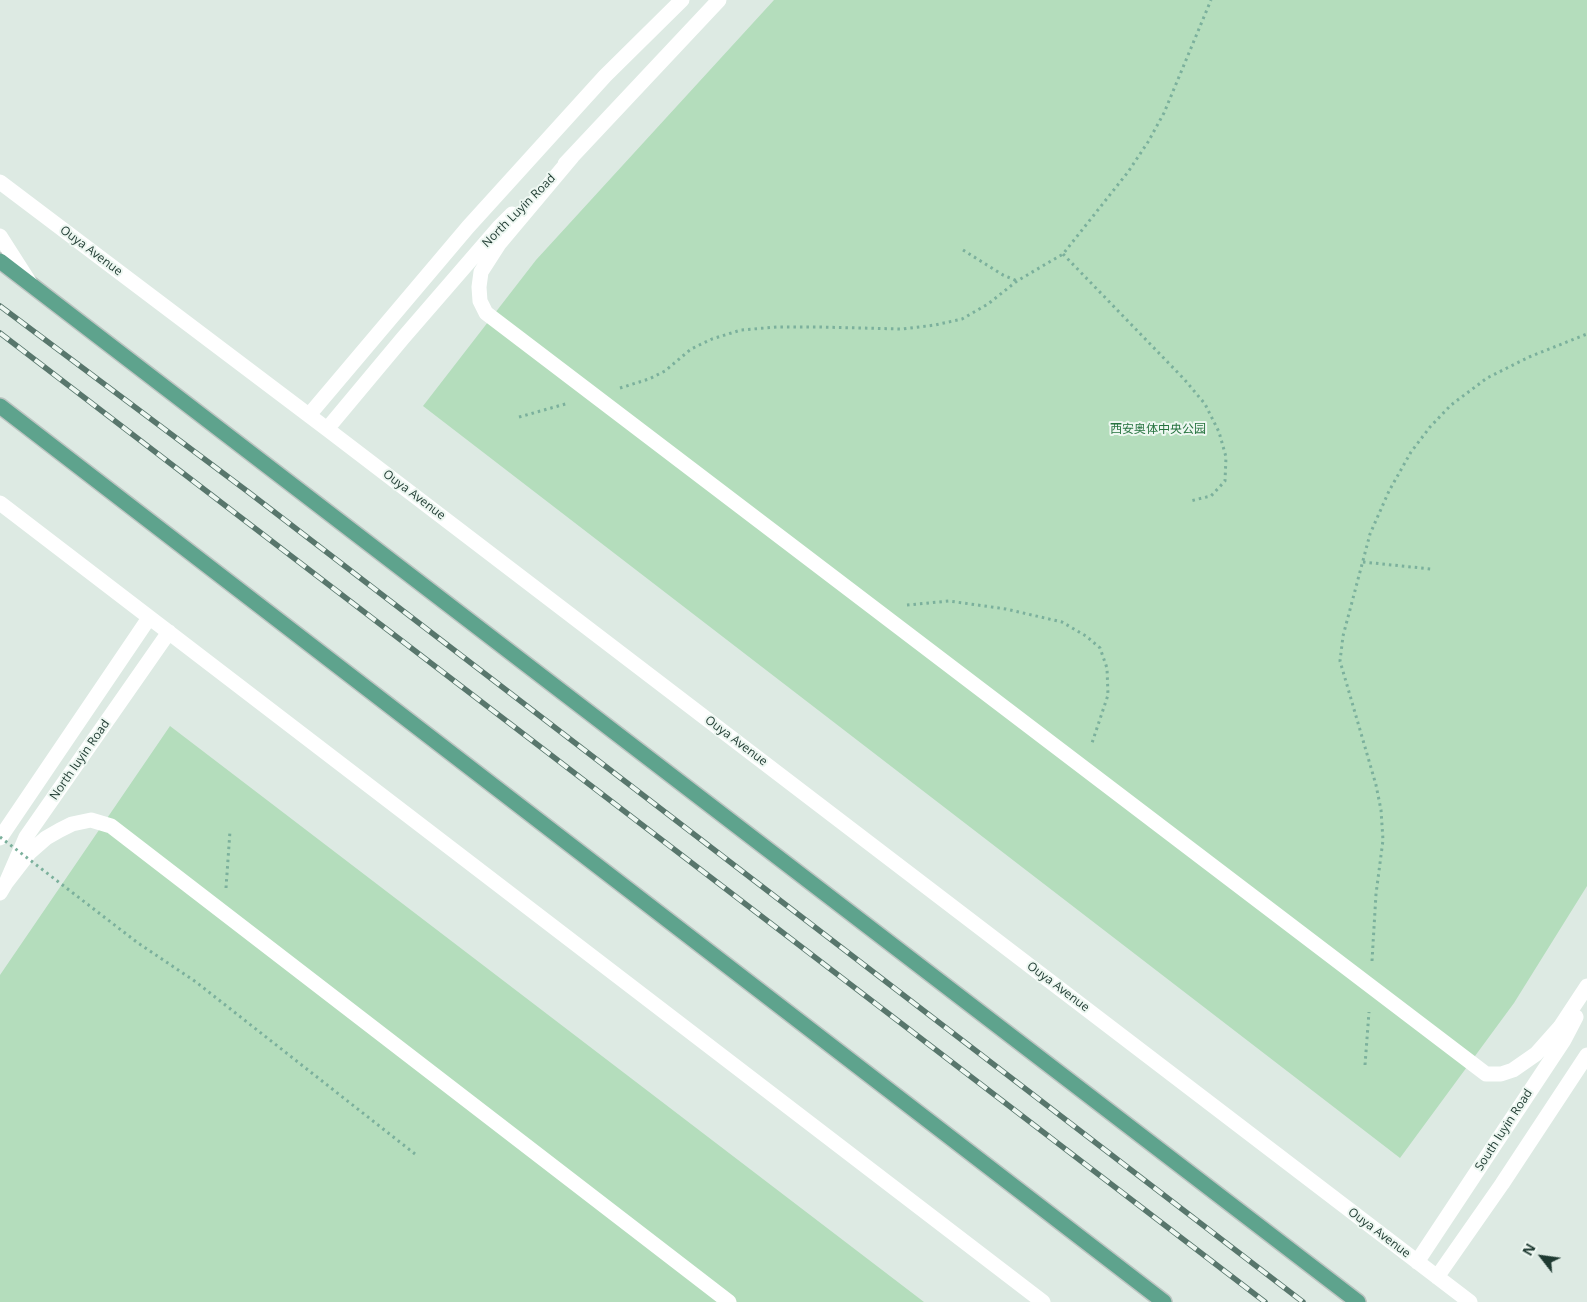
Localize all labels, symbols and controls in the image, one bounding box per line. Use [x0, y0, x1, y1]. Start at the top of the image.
street label: North Luyin Road [479, 171, 559, 251]
street label: Ouya Avenue [57, 223, 125, 279]
park label: 西安奥体中央公园 [1110, 423, 1206, 437]
street label: Ouya Avenue [380, 467, 448, 523]
street label: Ouya Avenue [702, 713, 770, 769]
street label: North luyin Road [47, 717, 113, 803]
street label: Ouya Avenue [1024, 959, 1092, 1015]
street label: South luyin Road [1472, 1086, 1536, 1174]
street label: Ouya Avenue [1345, 1205, 1413, 1261]
north arrow [1517, 1232, 1567, 1282]
text: N [1517, 1240, 1540, 1259]

